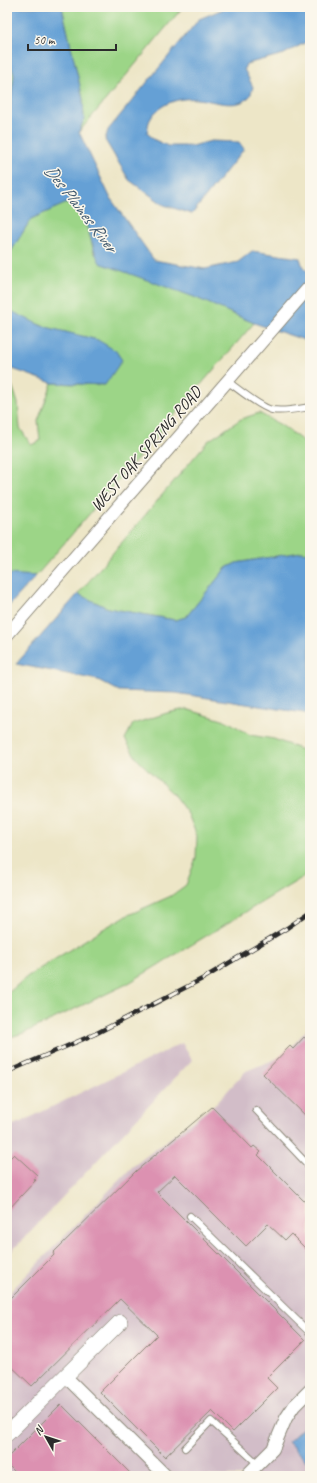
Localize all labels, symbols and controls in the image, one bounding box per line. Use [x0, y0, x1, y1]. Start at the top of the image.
scale bar [28, 26, 116, 52]
text: 50 m [34, 32, 56, 48]
water label: Des Plaines River [40, 160, 124, 259]
street label: WEST OAK SPRING ROAD [86, 381, 207, 516]
north arrow [26, 1417, 66, 1457]
text: N [31, 1422, 47, 1438]

